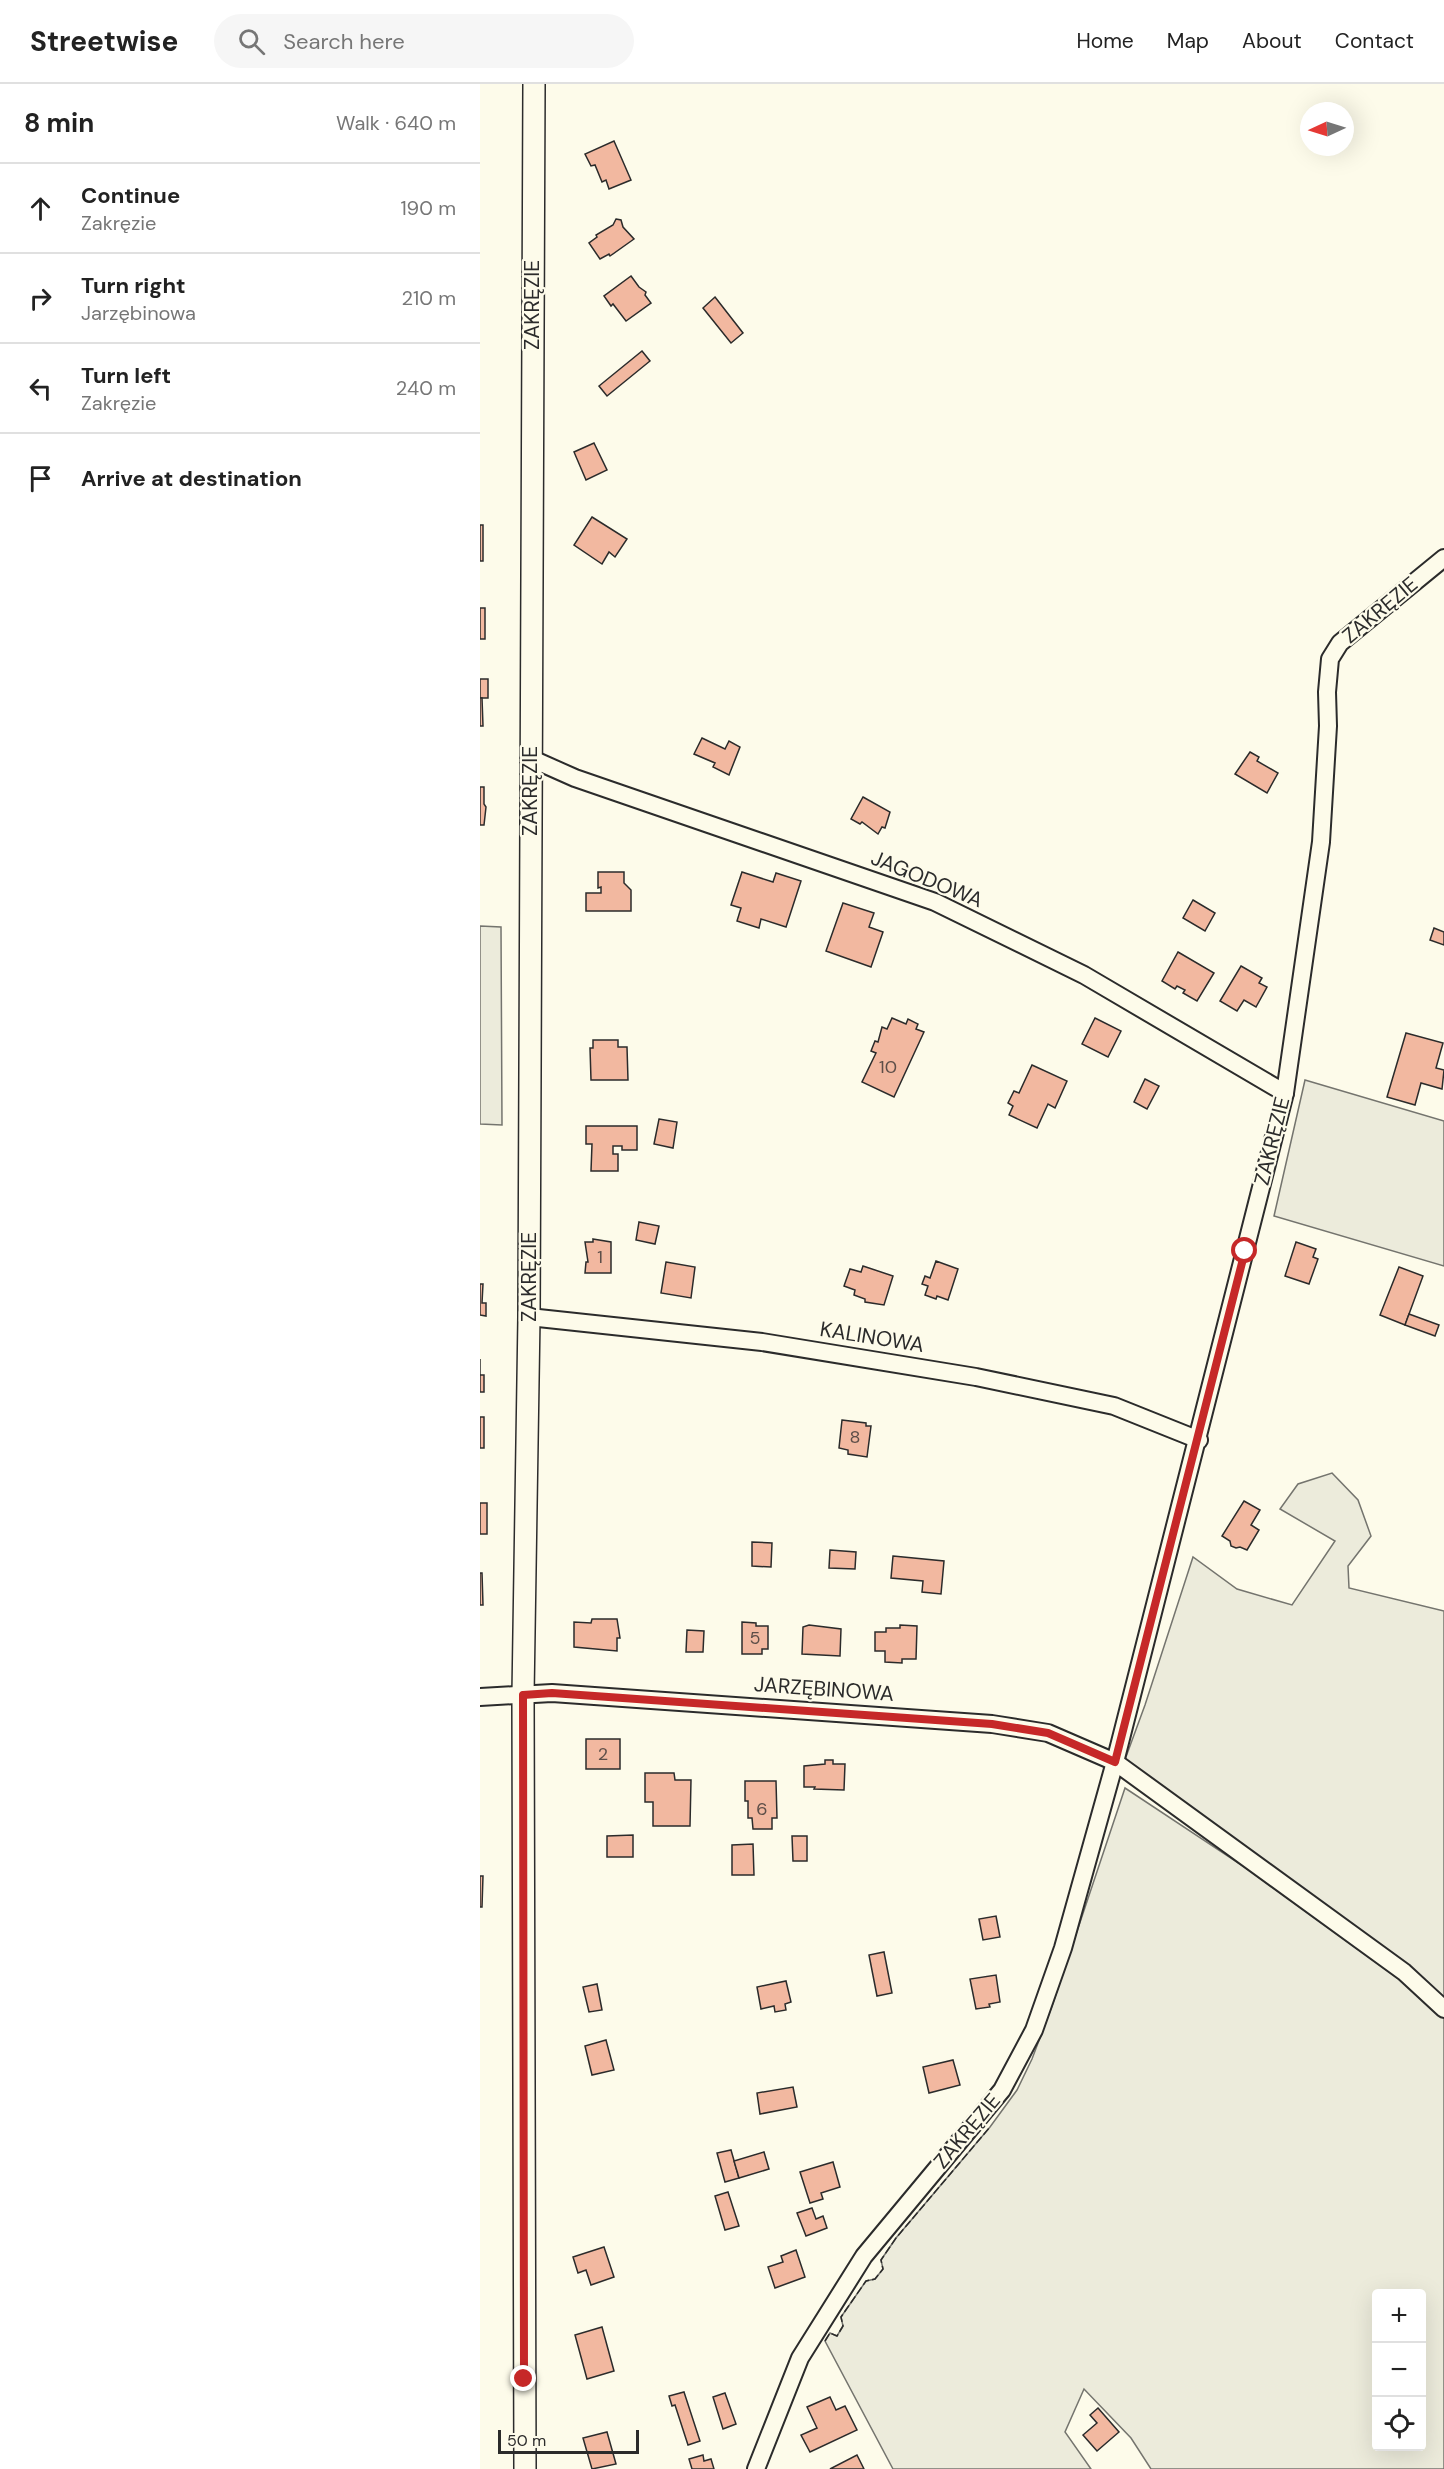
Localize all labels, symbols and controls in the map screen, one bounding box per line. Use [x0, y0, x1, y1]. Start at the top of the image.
search box [214, 14, 634, 68]
text: Streetwise [30, 23, 178, 60]
icon: search [235, 25, 268, 58]
text: Search here [283, 27, 405, 56]
text: Home [1076, 27, 1134, 55]
text: Map [1167, 27, 1209, 55]
text: About [1242, 27, 1302, 55]
text: Contact [1335, 27, 1414, 55]
north arrow [1300, 102, 1354, 156]
text: 8 min [24, 106, 94, 140]
text: Walk · 640 m [336, 110, 456, 136]
text: Continue [81, 181, 180, 210]
icon: ahead [24, 192, 57, 225]
text: 190 m [400, 195, 456, 221]
text: Zakręzie [81, 210, 156, 236]
street label: ZAKRĘZIE [518, 260, 546, 350]
text: Turn right [81, 271, 186, 300]
icon: right [24, 282, 57, 315]
text: 210 m [401, 285, 456, 311]
text: Jarzębinowa [81, 300, 196, 326]
text: Turn left [81, 361, 171, 390]
icon: left [24, 372, 57, 405]
text: 240 m [396, 375, 456, 401]
text: Zakręzie [81, 390, 156, 416]
icon: arrive [24, 462, 57, 495]
text: Arrive at destination [81, 464, 302, 493]
street label: ZAKRĘZIE [1337, 570, 1423, 650]
street label: ZAKRĘZIE [516, 746, 544, 836]
street label: JAGODOWA [867, 844, 987, 914]
house number: 10 [879, 1055, 897, 1079]
street label: ZAKRĘZIE [1248, 1094, 1296, 1188]
street label: ZAKRĘZIE [515, 1232, 543, 1322]
route start [1231, 1237, 1257, 1263]
house number: 1 [597, 1245, 603, 1269]
street label: KALINOWA [818, 1315, 926, 1359]
house number: 8 [850, 1425, 860, 1449]
house number: 5 [750, 1626, 760, 1650]
street label: JARZĘBINOWA [753, 1670, 895, 1708]
house number: 2 [598, 1742, 608, 1766]
house number: 6 [756, 1797, 768, 1821]
street label: ZAKRĘZIE [927, 2088, 1007, 2174]
map controls [1372, 2289, 1426, 2451]
button: + [1372, 2289, 1426, 2343]
button: − [1372, 2343, 1426, 2397]
route end [510, 2365, 536, 2391]
button: locate [1372, 2397, 1426, 2451]
scale bar [498, 2427, 639, 2454]
text: 50 m [507, 2430, 546, 2451]

